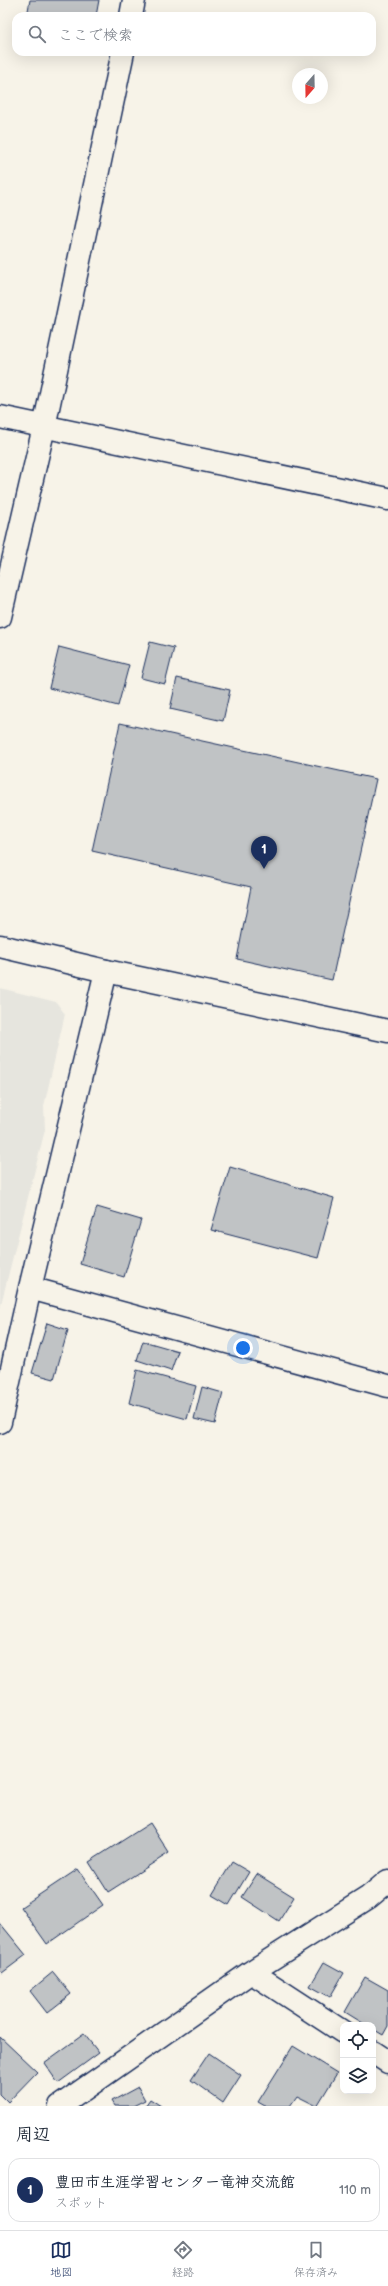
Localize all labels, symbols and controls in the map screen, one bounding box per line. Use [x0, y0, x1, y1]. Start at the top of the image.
search box [12, 12, 376, 56]
icon: search [26, 23, 48, 45]
text: ここで検索 [58, 26, 133, 45]
north arrow [292, 68, 328, 104]
pin: 1 [251, 836, 277, 869]
your location [233, 1338, 253, 1358]
map controls [340, 2022, 376, 2094]
button: locate [340, 2022, 376, 2058]
button: layers [340, 2058, 376, 2094]
text: 周辺 [16, 2125, 50, 2145]
text: 豊田市生涯学習センター竜神交流館 [55, 2173, 295, 2192]
text: 1 [27, 2182, 33, 2198]
text: 110 m [339, 2182, 371, 2198]
text: スポット [55, 2195, 107, 2211]
tab: 地図 [50, 2239, 72, 2279]
tab: 経路 [172, 2239, 194, 2279]
tab: 保存済み [294, 2239, 338, 2279]

